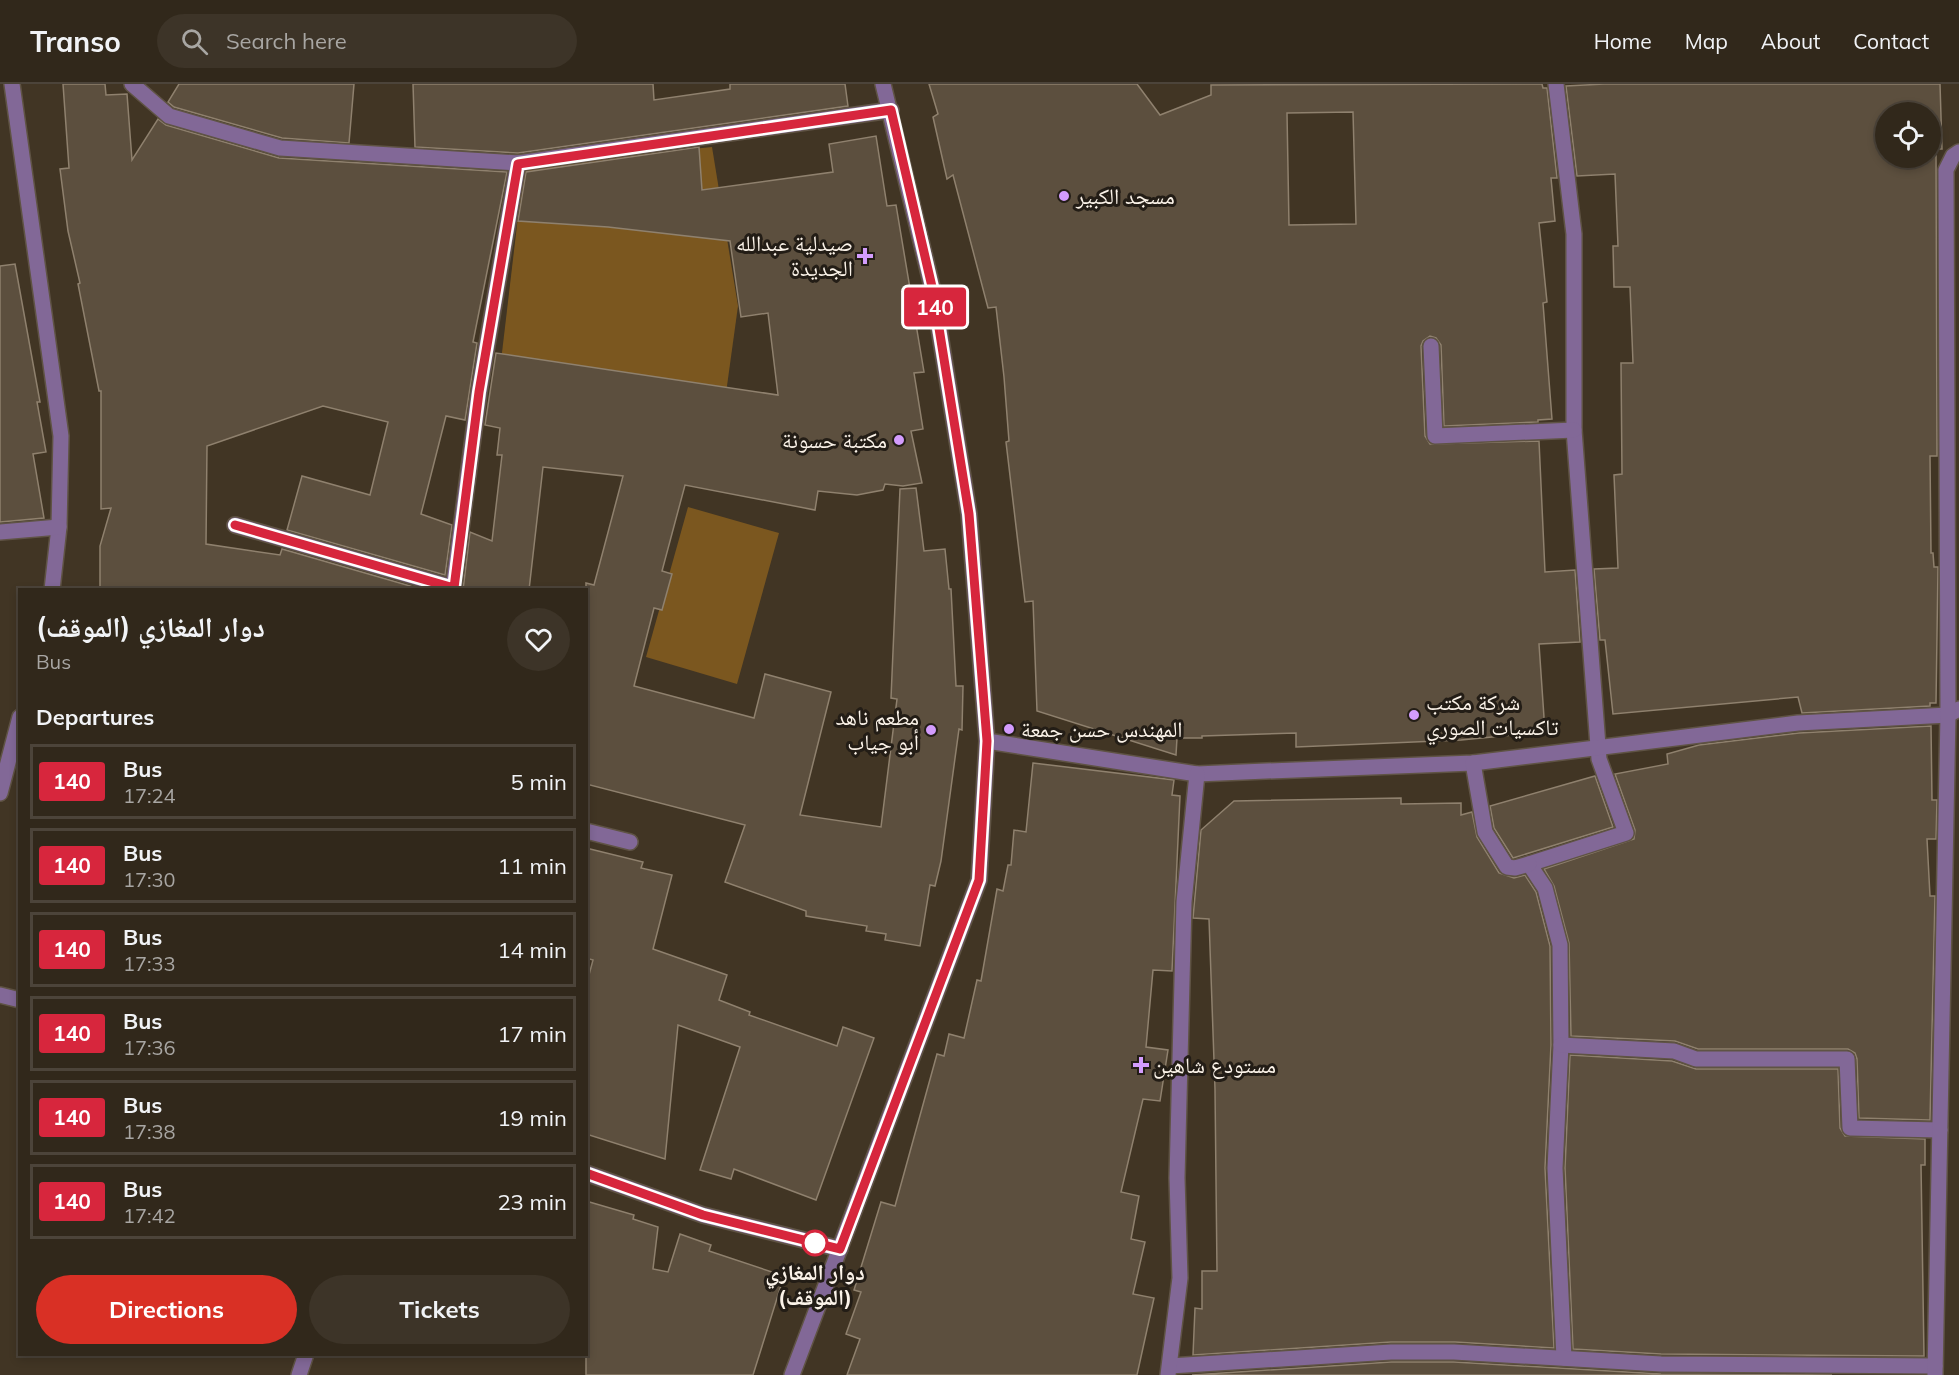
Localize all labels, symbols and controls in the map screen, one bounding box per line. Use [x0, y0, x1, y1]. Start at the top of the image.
search box [157, 14, 577, 68]
text: Transo [30, 24, 121, 59]
icon: search [178, 25, 211, 58]
text: Search here [226, 27, 347, 55]
text: Home [1594, 28, 1652, 54]
text: Map [1685, 28, 1728, 54]
text: About [1761, 28, 1820, 54]
text: Contact [1853, 28, 1929, 54]
map controls [1875, 102, 1941, 168]
button: locate [1875, 102, 1941, 168]
place label: مسجد الكبير [1075, 182, 1175, 210]
marker: مسجد الكبير [1057, 189, 1071, 203]
place label: صيدلية عبدالله الجديدة [736, 229, 853, 282]
marker: صيدلية عبدالله الجديدة [858, 249, 872, 263]
line badge: 140 [900, 288, 970, 326]
text: 140 [916, 294, 954, 320]
place label: مكتبة حسونة [782, 426, 887, 454]
marker: مكتبة حسونة [892, 433, 906, 447]
button: heart [507, 608, 570, 671]
text: دوار المغازي (الموقف) [36, 609, 265, 644]
text: Bus [36, 649, 71, 674]
place label: شركة مكتب تاكسيات الصوري [1426, 688, 1559, 745]
text: Departures [36, 703, 154, 731]
place label: مطعم ناهد أبو جياب [835, 703, 919, 756]
marker: شركة مكتب تاكسيات الصوري [1407, 708, 1421, 722]
place label: المهندس حسن جمعة [1021, 715, 1183, 743]
marker: المهندس حسن جمعة [1002, 722, 1016, 736]
marker: مطعم ناهد أبو جياب [924, 723, 938, 737]
text: Bus [123, 755, 162, 783]
text: 140 [53, 768, 91, 794]
text: 5 min [511, 768, 567, 796]
text: 17:24 [123, 783, 176, 808]
text: Bus [123, 839, 162, 867]
text: 140 [53, 852, 91, 878]
text: 11 min [497, 852, 567, 880]
text: 17:30 [123, 867, 176, 892]
text: Bus [123, 923, 162, 951]
text: 140 [53, 936, 91, 962]
text: 14 min [497, 936, 567, 964]
text: 17:33 [123, 951, 176, 976]
text: Bus [123, 1007, 162, 1035]
text: 140 [53, 1020, 91, 1046]
text: 17 min [497, 1020, 567, 1048]
text: 17:36 [123, 1035, 176, 1060]
place label: مستودع شاهين [1153, 1051, 1276, 1079]
marker: مستودع شاهين [1134, 1058, 1148, 1072]
text: Bus [123, 1091, 162, 1119]
text: 140 [53, 1104, 91, 1130]
text: 19 min [497, 1104, 567, 1132]
text: 17:38 [123, 1119, 176, 1144]
text: Bus [123, 1175, 162, 1203]
text: 140 [53, 1188, 91, 1214]
text: 23 min [497, 1188, 567, 1216]
text: 17:42 [123, 1203, 176, 1228]
marker: دوار المغازي (الموقف) [802, 1230, 828, 1256]
place label: دوار المغازي (الموقف) [765, 1258, 865, 1311]
button: Directions [36, 1275, 297, 1344]
button: Tickets [309, 1275, 570, 1344]

